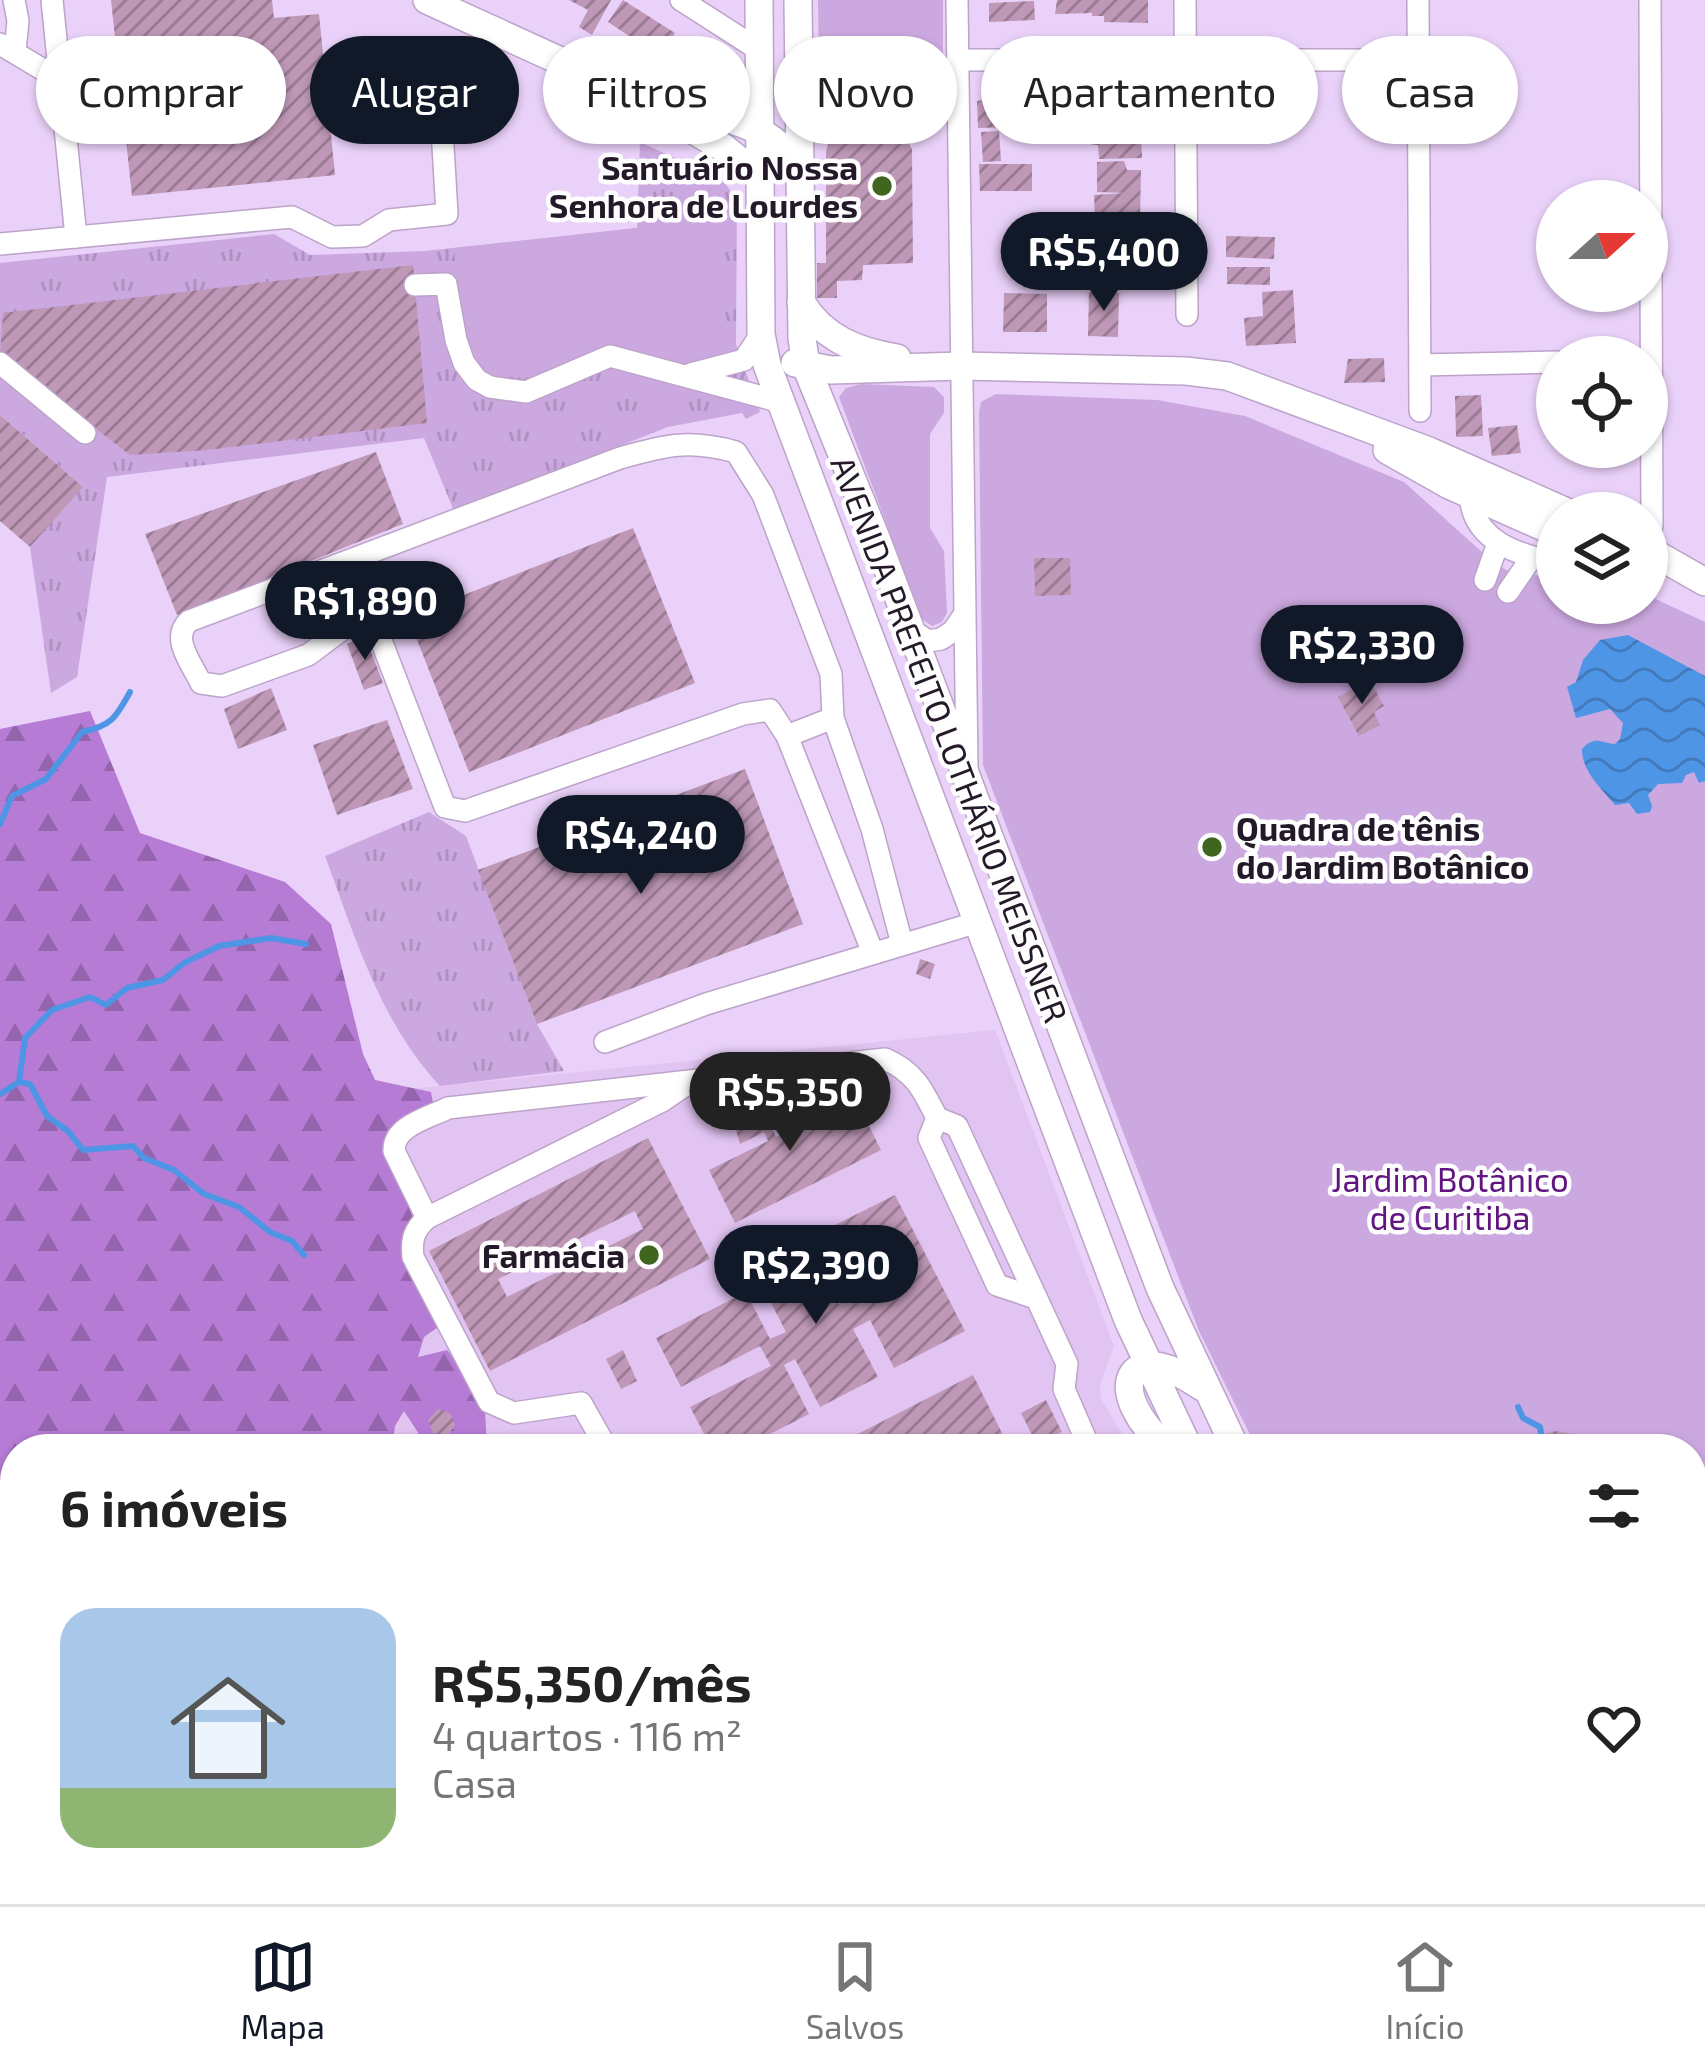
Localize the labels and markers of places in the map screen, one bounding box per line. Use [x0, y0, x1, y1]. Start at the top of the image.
place label: Santuário Nossa Senhora de Lourdes [549, 147, 858, 225]
marker: Santuário Nossa Senhora de Lourdes [869, 173, 895, 199]
pin: R$5,400 [993, 212, 1215, 314]
pin: R$1,890 [254, 561, 476, 663]
pin: R$2,330 [1251, 605, 1473, 707]
pin: R$4,240 [530, 795, 752, 897]
place label: Quadra de tênis do Jardim Botânico [1236, 808, 1530, 886]
marker: Quadra de tênis do Jardim Botânico [1199, 834, 1225, 860]
pin: R$5,350 [679, 1052, 901, 1154]
pin: R$2,390 [705, 1225, 927, 1327]
place label: Farmácia [482, 1235, 625, 1275]
marker: Farmácia [636, 1242, 662, 1268]

